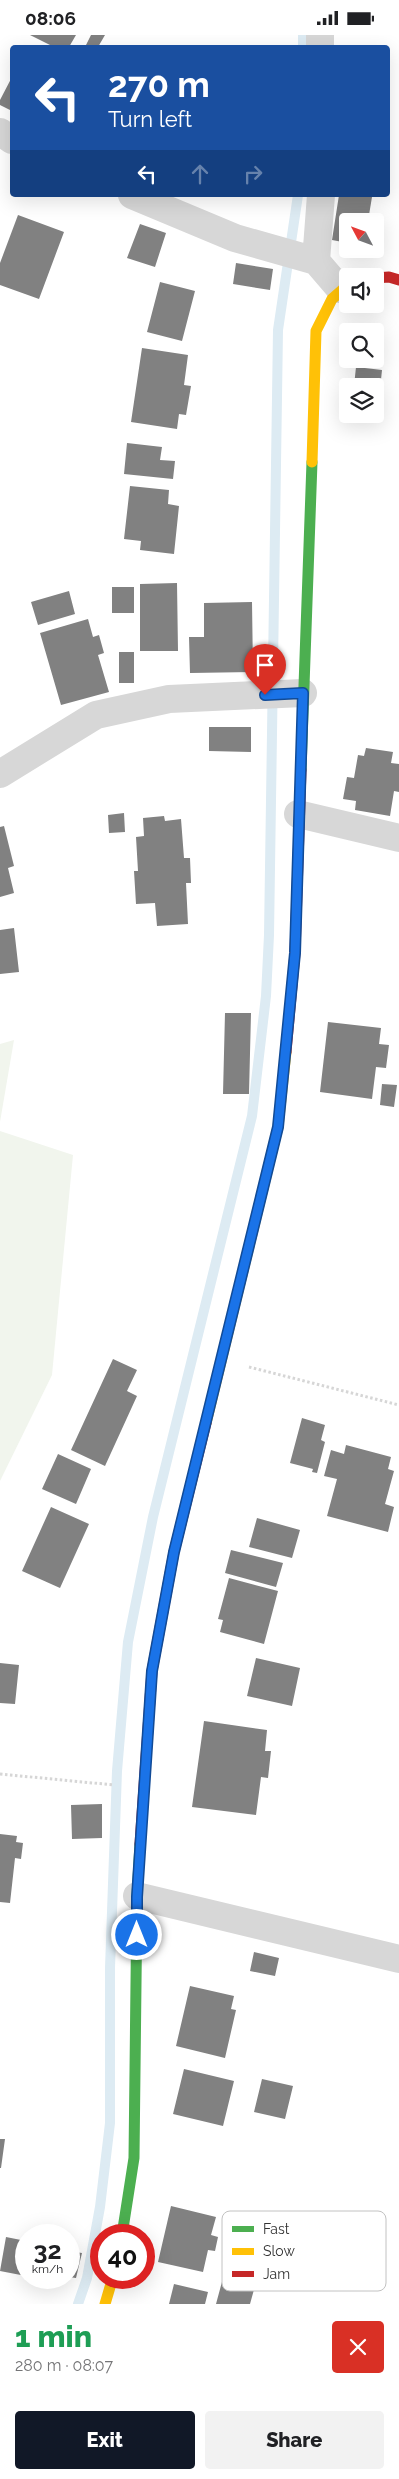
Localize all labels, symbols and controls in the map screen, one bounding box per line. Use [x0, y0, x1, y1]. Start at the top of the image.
text: 08:06 [25, 7, 76, 29]
text: 270 m [108, 64, 210, 105]
icon: left [25, 65, 90, 130]
text: Turn left [108, 106, 192, 132]
icon: left [133, 160, 161, 188]
icon: ahead [186, 160, 214, 188]
icon: right [239, 160, 267, 188]
north arrow [339, 213, 384, 257]
map controls [339, 213, 384, 423]
button: sound [339, 268, 384, 313]
button: search [339, 323, 384, 368]
button: layers [339, 378, 384, 423]
pin [244, 644, 286, 695]
icon: arrive [251, 651, 279, 679]
position arrow [110, 1908, 162, 1960]
legend [222, 2211, 386, 2291]
text: Fast [263, 2221, 290, 2237]
speed limit sign: 40 [90, 2224, 155, 2289]
text: 32 [33, 2235, 62, 2265]
text: Slow [263, 2243, 295, 2259]
text: km/h [32, 2262, 63, 2276]
text: Jam [263, 2266, 290, 2282]
text: 1 min [15, 2319, 92, 2354]
button: close [332, 2321, 384, 2373]
text: 280 m · 08:07 [15, 2356, 113, 2375]
button: Exit [15, 2411, 195, 2469]
button: Share [205, 2411, 384, 2469]

